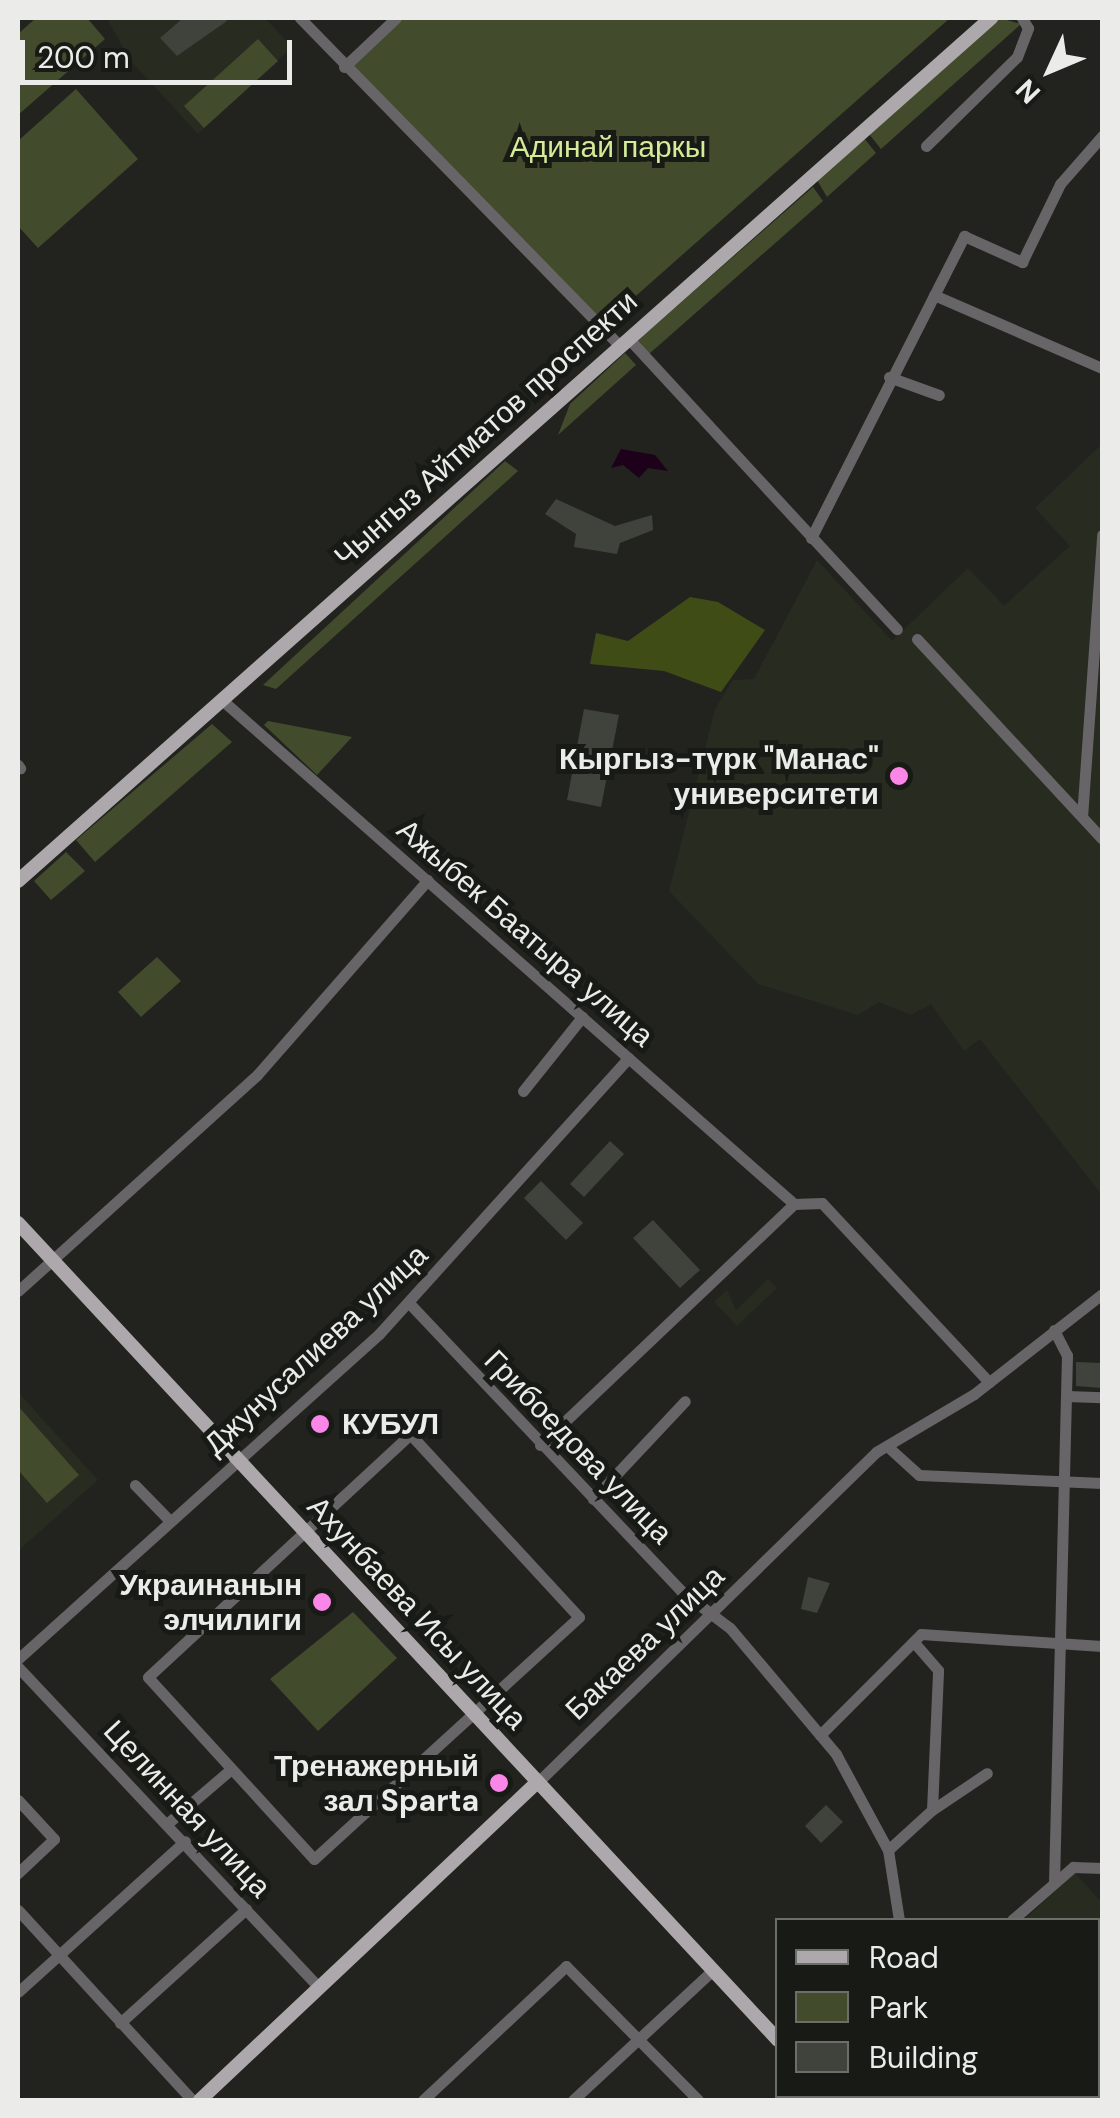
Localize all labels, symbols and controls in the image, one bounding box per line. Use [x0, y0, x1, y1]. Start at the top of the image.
scale bar [25, 20, 298, 82]
north arrow [1000, 20, 1100, 120]
text: 200 m [37, 38, 130, 77]
text: N [1008, 71, 1048, 111]
park label: Адинай паркы [510, 129, 706, 165]
street label: Чынгыз Айтматов проспекти [327, 283, 645, 575]
place label: Кыргыз-түрк "Манас" университети [559, 741, 879, 812]
marker: Кыргыз-түрк "Манас" университети [888, 765, 910, 787]
street label: Ажыбек Баатыра улица [389, 812, 661, 1054]
street label: Джунусалиева улица [197, 1237, 435, 1463]
street label: Грибоедова улица [477, 1343, 679, 1551]
place label: КУБУЛ [342, 1406, 439, 1442]
marker: КУБУЛ [307, 1411, 333, 1437]
street label: Ахунбаева Исы улица [300, 1489, 534, 1737]
street label: Бакаева улица [558, 1558, 732, 1728]
place label: Украинанын элчилиги [119, 1567, 302, 1638]
marker: Украинанын элчилиги [311, 1591, 333, 1613]
street label: Целинная улица [96, 1713, 278, 1905]
place label: Тренажерный зал Sparta [274, 1748, 479, 1818]
marker: Тренажерный зал Sparta [488, 1772, 510, 1794]
legend [775, 1918, 1100, 2098]
text: Road [869, 1938, 939, 1977]
text: Park [869, 1988, 928, 2027]
text: Building [869, 2038, 978, 2077]

